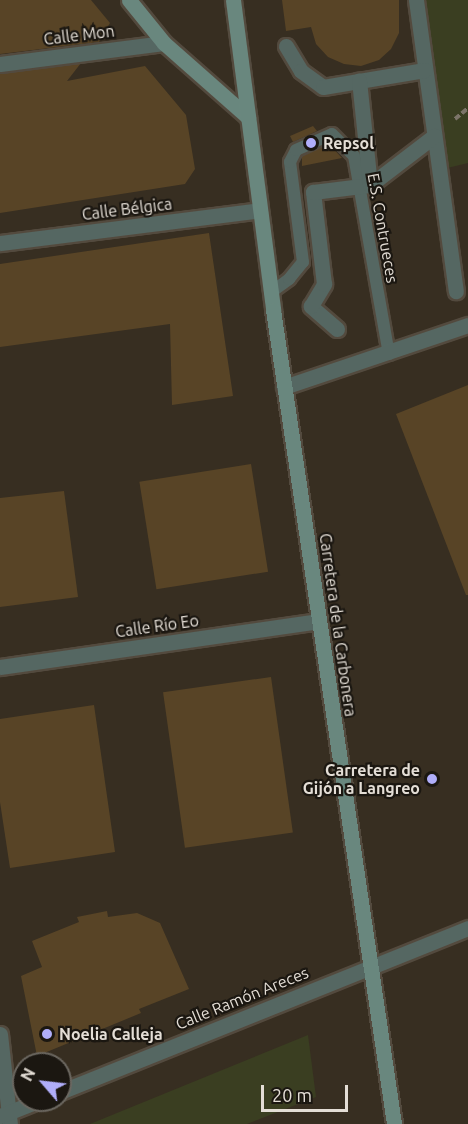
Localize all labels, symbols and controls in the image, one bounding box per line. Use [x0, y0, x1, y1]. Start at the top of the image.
street label: Calle Mon [42, 21, 116, 49]
place label: Repsol [323, 133, 374, 153]
marker: Repsol [304, 136, 318, 150]
street label: E.S. Contrueces [364, 172, 402, 284]
street label: Calle Bélgica [81, 194, 173, 224]
street label: Carretera de la Carbonera [316, 532, 360, 718]
street label: Calle Río Eo [114, 611, 200, 641]
place label: Carretera de Gijón a Langreo [303, 760, 420, 798]
marker: Carretera de Gijón a Langreo [425, 772, 439, 786]
street label: Calle Ramón Areces [173, 963, 311, 1033]
place label: Noelia Calleja [59, 1024, 163, 1044]
marker: Noelia Calleja [40, 1027, 54, 1041]
north arrow [12, 1052, 72, 1112]
text: N [17, 1065, 39, 1084]
scale bar [264, 1073, 351, 1111]
text: 20 m [272, 1085, 312, 1105]

